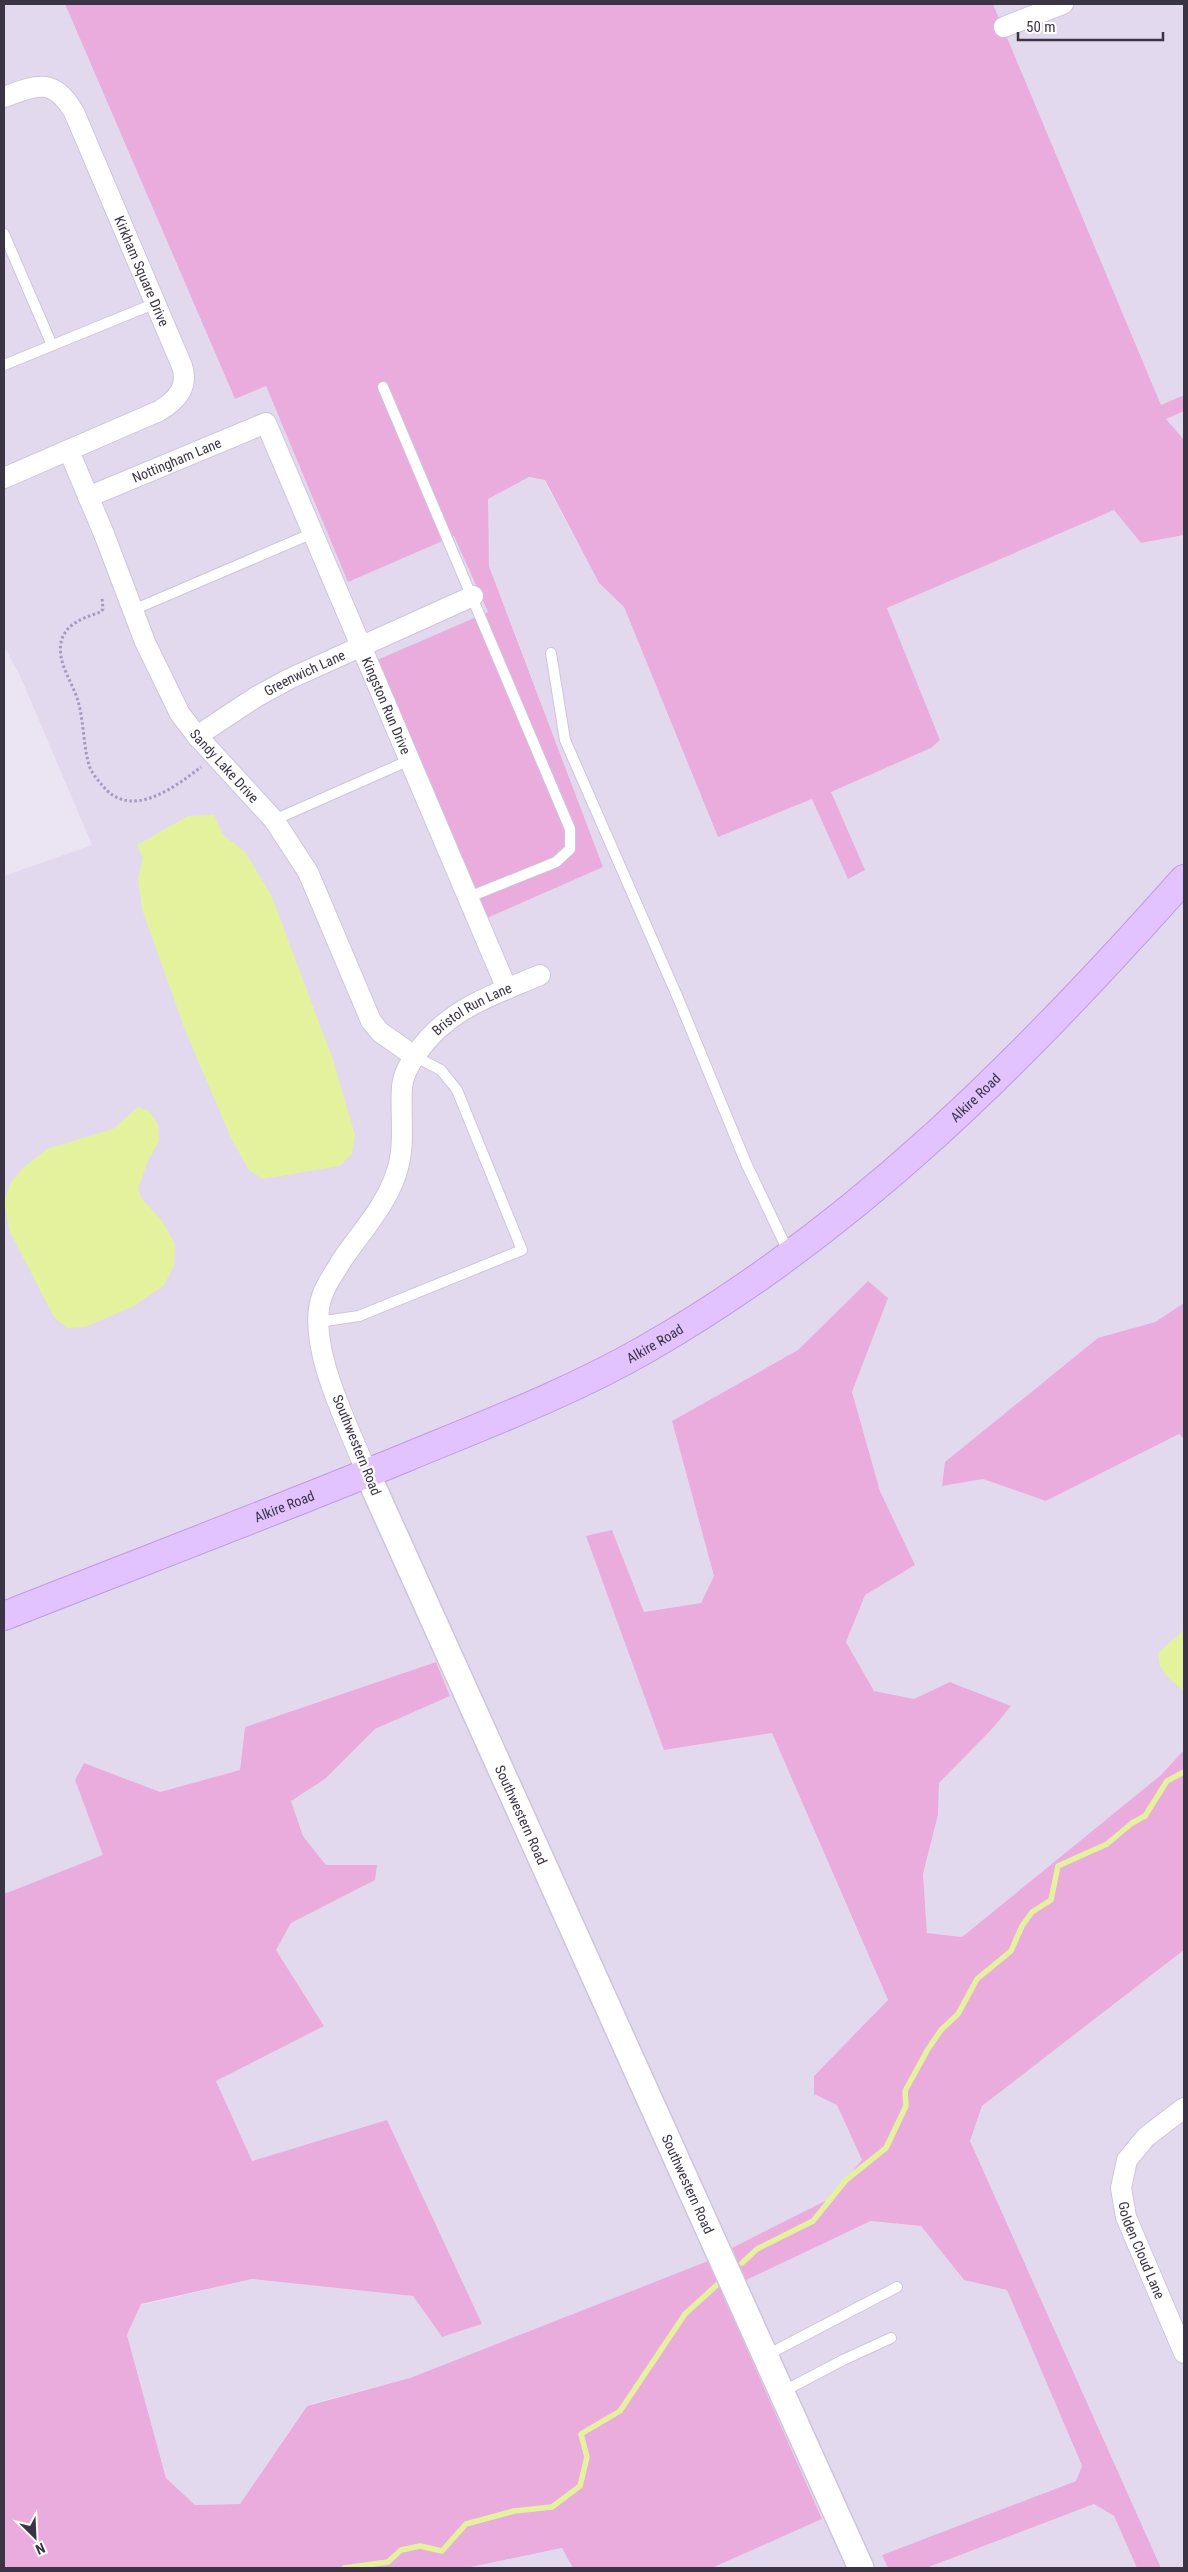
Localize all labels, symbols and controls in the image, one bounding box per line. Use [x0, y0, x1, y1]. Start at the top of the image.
scale bar [1018, 10, 1163, 42]
text: 50 m [1026, 18, 1056, 36]
street label: Kirkham Square Drive [111, 214, 172, 329]
street label: Nottingham Lane [130, 434, 224, 486]
street label: Greenwich Lane [261, 647, 348, 699]
street label: Kingston Run Drive [359, 655, 414, 757]
street label: Sandy Lake Drive [187, 726, 262, 806]
street label: Bristol Run Lane [429, 979, 514, 1038]
street label: Alkire Road [947, 1070, 1004, 1125]
street label: Alkire Road [624, 1321, 686, 1366]
street label: Southwestern Road [330, 1392, 384, 1498]
street label: Alkire Road [252, 1487, 316, 1525]
street label: Southwestern Road [492, 1763, 551, 1867]
street label: Southwestern Road [658, 2132, 717, 2236]
street label: Golden Cloud Lane [1115, 2200, 1168, 2302]
north arrow [10, 2512, 60, 2562]
text: N [33, 2540, 47, 2558]

